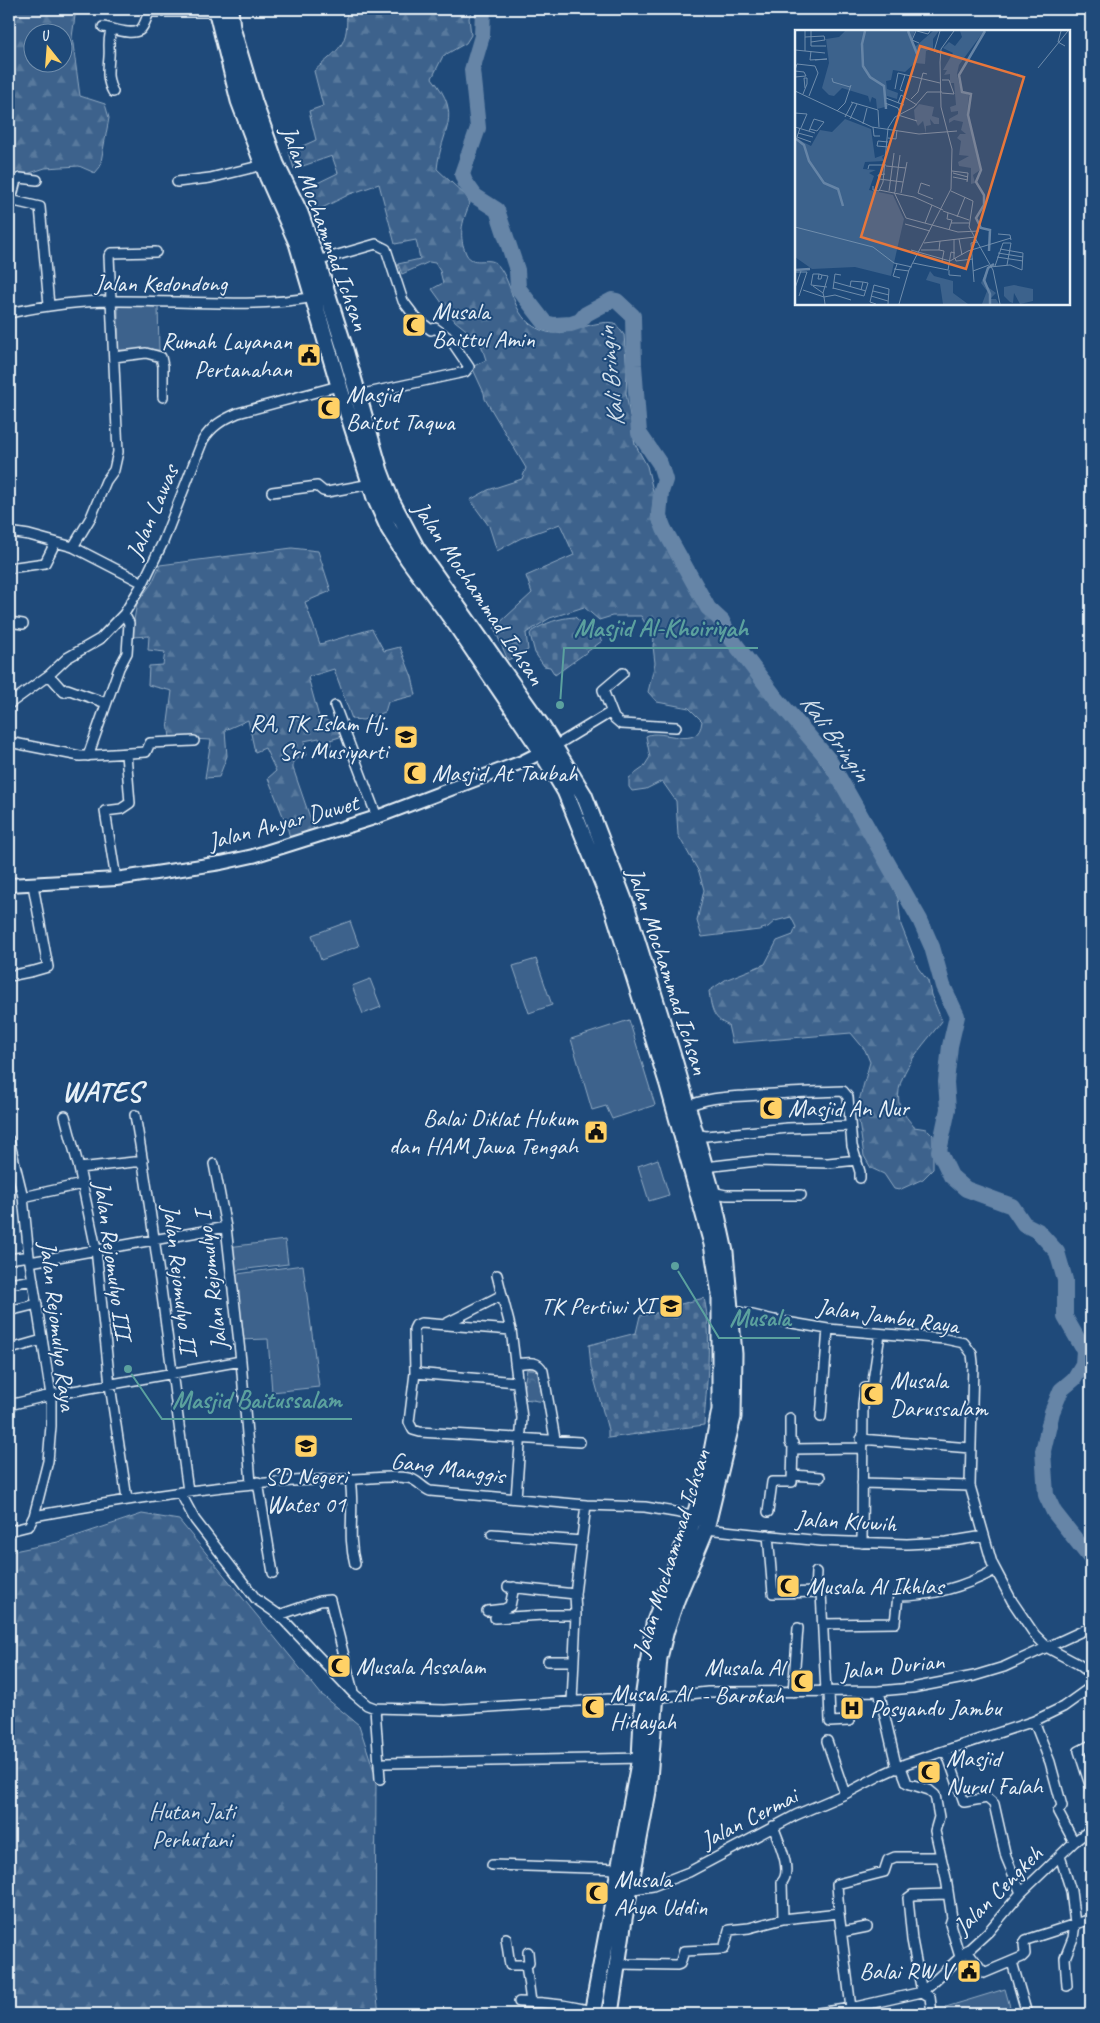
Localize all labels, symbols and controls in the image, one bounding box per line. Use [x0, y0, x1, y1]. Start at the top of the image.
north arrow [22, 22, 72, 72]
text: U [39, 26, 53, 45]
inset map [795, 30, 1070, 305]
street label: Jalan Mochammad Ichsan [274, 121, 376, 335]
street label: Jalan Kedondong [94, 268, 229, 298]
place label: Musala Baittul Amin [432, 296, 535, 354]
mosque icon: Musala Baittul Amin [401, 312, 427, 338]
water label: Kali Bringin [590, 324, 632, 428]
place label: Rumah Layanan Pertanahan [161, 326, 292, 384]
public building icon: Rumah Layanan Pertanahan [296, 342, 322, 368]
place label: Masjid Baitut Taqwa [346, 379, 456, 437]
mosque icon: Masjid Baitut Taqwa [316, 395, 342, 421]
street label: Jalan Lawas [118, 458, 186, 564]
street label: Jalan Mochammad Ichsan [406, 494, 552, 691]
callout: Masjid Al-Khoiriyah [564, 608, 758, 648]
text: Masjid Al-Khoiriyah [574, 612, 749, 644]
water label: Kali Bringin [793, 688, 879, 789]
place label: RA, TK Islam Hj. Sri Musiyarti [249, 708, 391, 766]
school or university icon: RA, TK Islam Hj. Sri Musiyarti [393, 724, 419, 750]
place label: Masjid At Taubah [432, 758, 579, 788]
mosque icon: Masjid At Taubah [402, 760, 428, 786]
street label: Jalan Anyar Duwet [204, 787, 363, 857]
street label: Jalan Mochammad Ichsan [620, 863, 716, 1078]
district label: WATES [62, 1073, 148, 1110]
place label: Masjid An Nur [788, 1093, 911, 1123]
mosque icon: Masjid An Nur [758, 1095, 784, 1121]
place label: Balai Diklat Hukum dan HAM Jawa Tengah [389, 1103, 580, 1161]
public building icon: Balai Diklat Hukum dan HAM Jawa Tengah [583, 1119, 609, 1145]
street label: Jalan Rejomulyo III [87, 1178, 140, 1345]
street label: Jalan Rejomulyo II [156, 1202, 205, 1360]
street label: Jalan Rejomulyo I [187, 1205, 235, 1353]
street label: Jalan Rejomulyo Raya [33, 1239, 83, 1414]
place label: TK Pertiwi XI [541, 1291, 659, 1321]
street label: Jalan Jambu Raya [814, 1291, 963, 1341]
school or university icon: TK Pertiwi XI [658, 1293, 684, 1319]
callout: Musala [719, 1298, 800, 1338]
text: Musala [729, 1302, 793, 1334]
place label: Musala Darussalam [890, 1365, 989, 1423]
callout: Masjid Baitussalam [162, 1379, 352, 1419]
mosque icon: Musala Darussalam [859, 1381, 885, 1407]
text: Masjid Baitussalam [172, 1384, 343, 1416]
school or university icon: SD Negeri Wates 01 [293, 1433, 319, 1459]
street label: Gang Manggis [389, 1445, 509, 1491]
street label: Jalan Mochammad Ichsan [625, 1445, 717, 1661]
place label: SD Negeri Wates 01 [265, 1461, 351, 1519]
street label: Jalan Kluwih [794, 1503, 898, 1539]
place label: Musala Al Ikhlas [806, 1571, 946, 1601]
mosque icon: Musala Al Ikhlas [775, 1573, 801, 1599]
street label: Jalan Durian [838, 1646, 947, 1686]
place label: Musala Assalam [356, 1651, 486, 1681]
place label: Musala Al - Barokah [701, 1652, 788, 1710]
mosque icon: Musala Assalam [326, 1653, 352, 1679]
mosque icon: Musala Al - Barokah [789, 1668, 815, 1694]
place label: Musala Al Hidayah [610, 1678, 693, 1736]
place label: Posyandu Jambu [870, 1693, 1004, 1723]
mosque icon: Musala Al Hidayah [580, 1694, 606, 1720]
hospital icon: Posyandu Jambu [839, 1695, 865, 1721]
place label: Masjid Nurul Falah [946, 1743, 1044, 1801]
mosque icon: Masjid Nurul Falah [916, 1759, 942, 1785]
street label: Jalan Cermai [695, 1780, 805, 1855]
park label: Hutan Jati Perhutani [149, 1796, 238, 1854]
street label: Jalan Cengkeh [946, 1838, 1050, 1942]
place label: Musala Ahya Uddin [614, 1864, 708, 1922]
mosque icon: Musala Ahya Uddin [584, 1880, 610, 1906]
place label: Balai RW V [859, 1956, 956, 1986]
public building icon: Balai RW V [956, 1958, 982, 1984]

